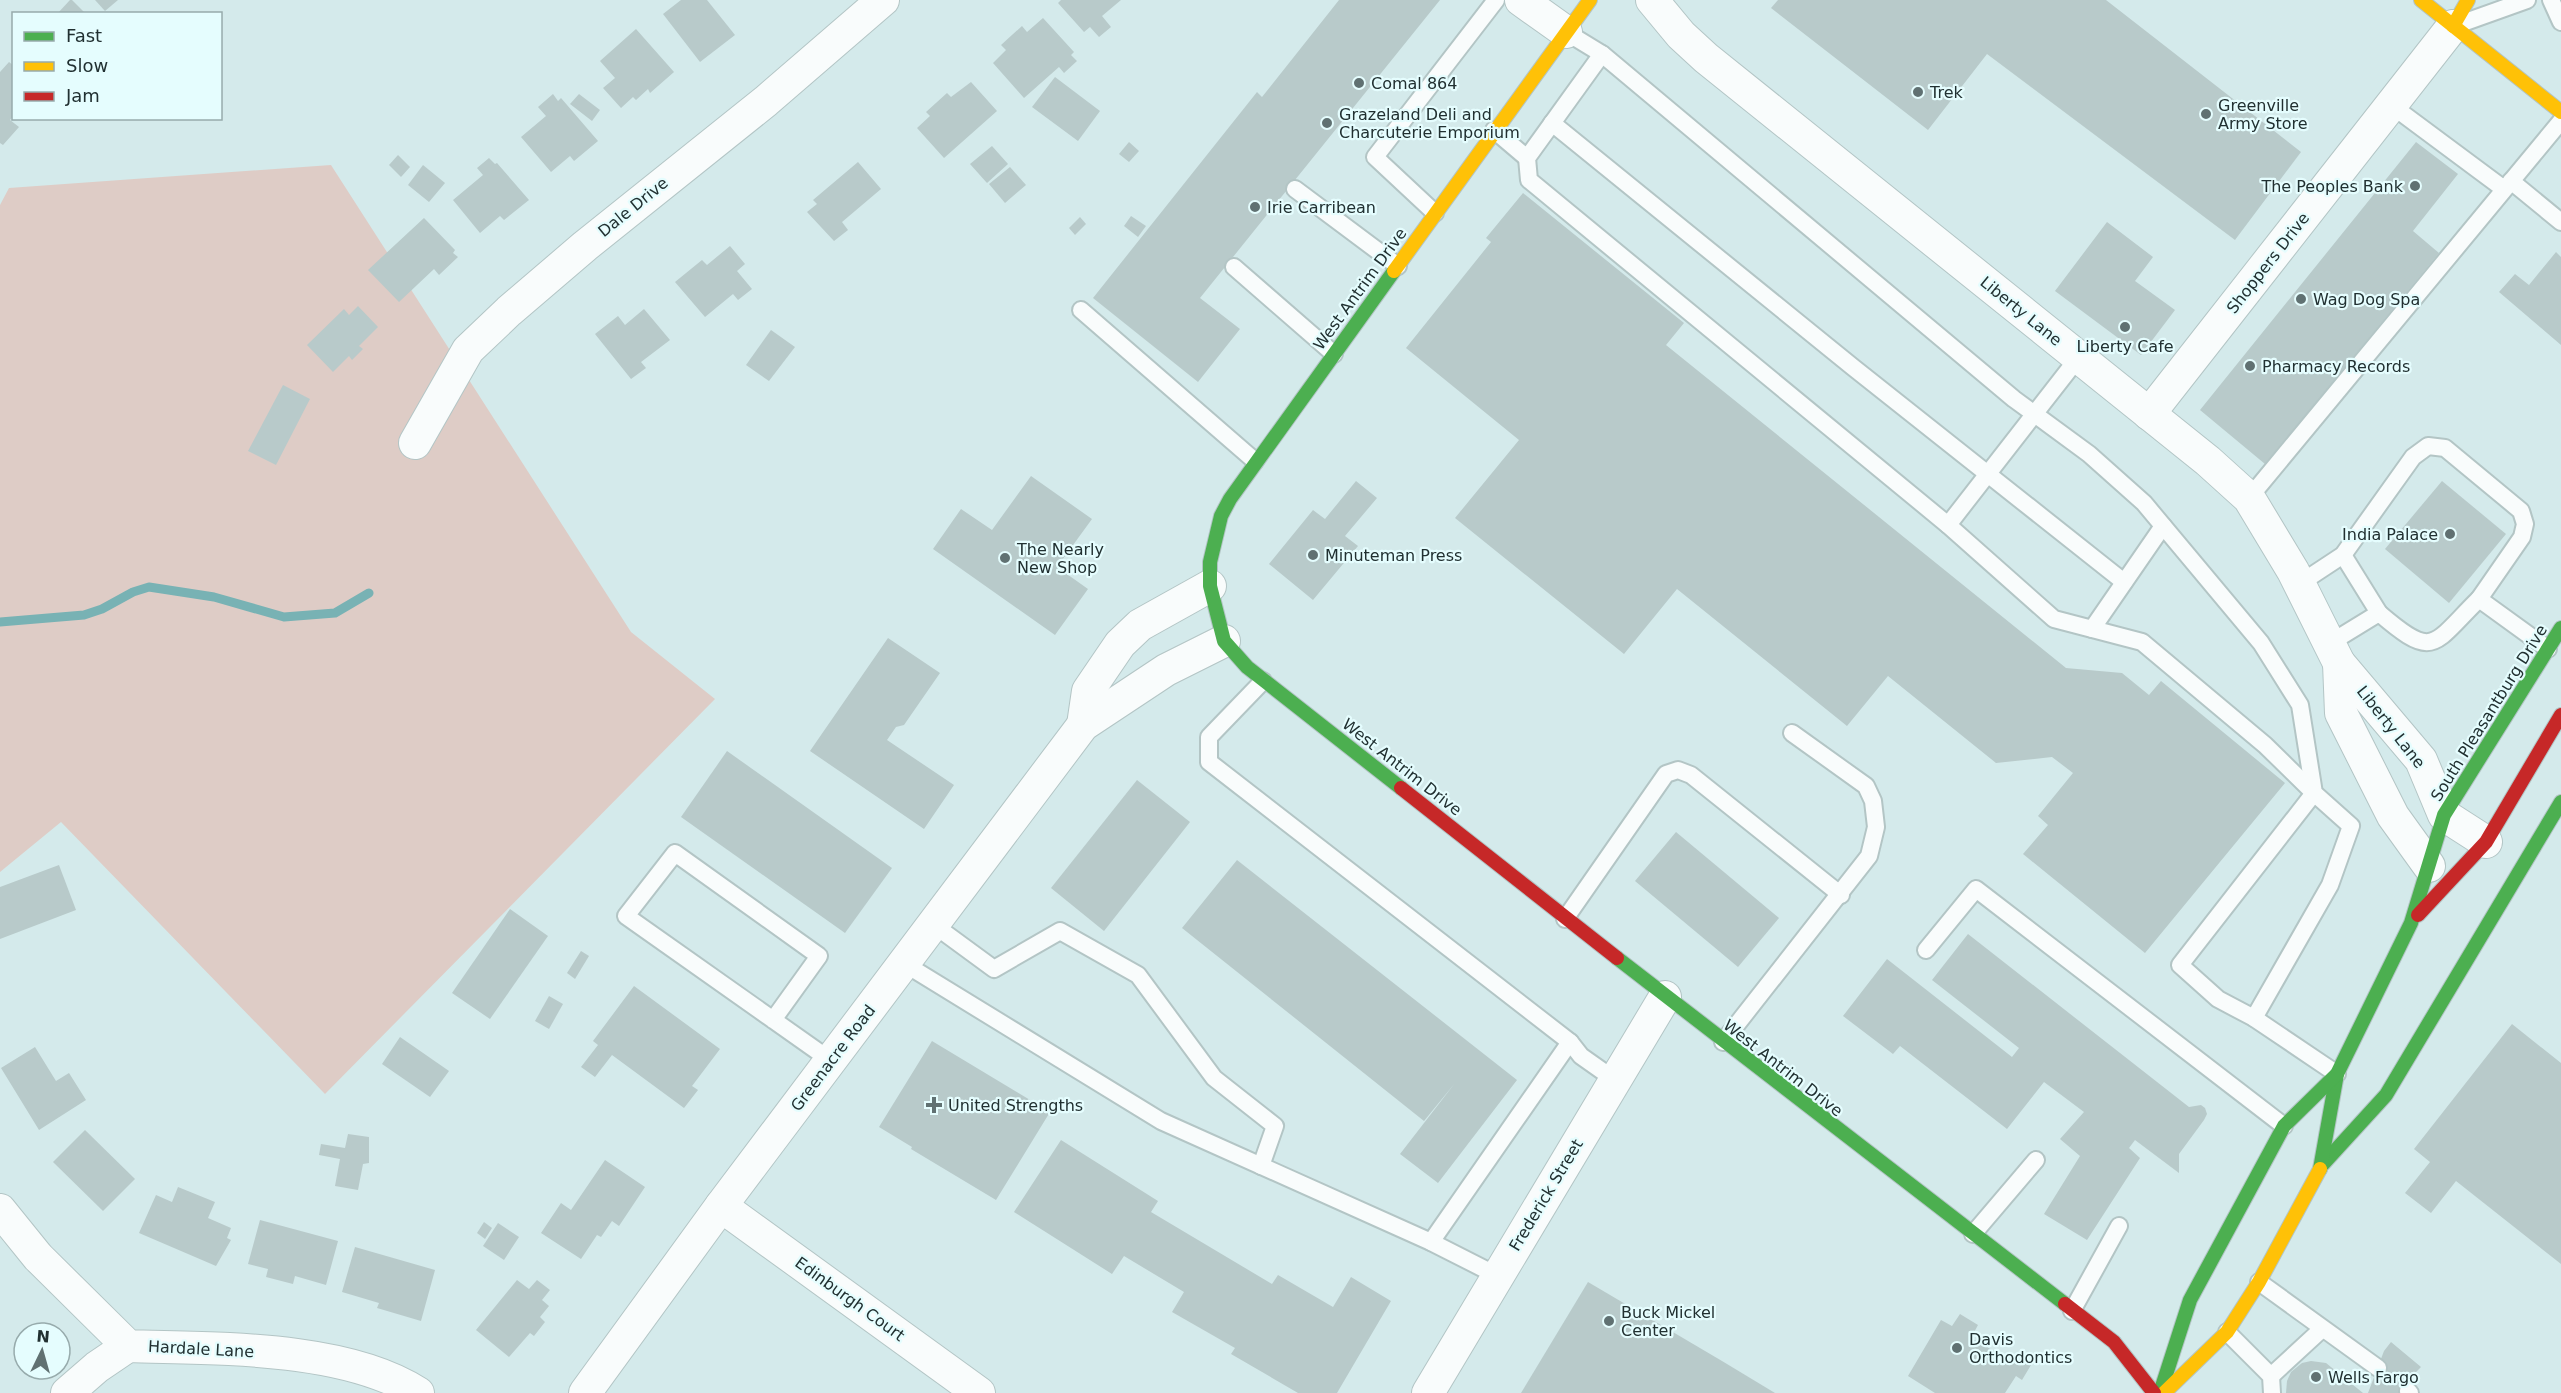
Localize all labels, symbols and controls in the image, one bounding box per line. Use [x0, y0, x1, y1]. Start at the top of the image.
legend [12, 12, 222, 120]
text: Fast [66, 25, 102, 46]
text: Slow [66, 55, 108, 76]
place label: Comal 864 [1371, 74, 1457, 93]
marker: Comal 864 [1352, 76, 1366, 90]
place label: Trek [1929, 83, 1963, 102]
text: Jam [65, 85, 100, 106]
marker: Trek [1911, 85, 1925, 99]
place label: Greenville Army Store [2218, 96, 2308, 133]
place label: Grazeland Deli and Charcuterie Emporium [1339, 105, 1520, 142]
marker: Greenville Army Store [2199, 107, 2213, 121]
marker: Grazeland Deli and Charcuterie Emporium [1320, 116, 1334, 130]
street label: Dale Drive [594, 173, 672, 241]
place label: The Peoples Bank [2260, 177, 2404, 196]
marker: The Peoples Bank [2408, 179, 2422, 193]
place label: Irie Carribean [1267, 198, 1376, 217]
marker: Irie Carribean [1248, 200, 1262, 214]
street label: Shoppers Drive [2223, 209, 2313, 317]
street label: West Antrim Drive [1309, 224, 1411, 354]
street label: Liberty Lane [1976, 272, 2066, 350]
place label: Wag Dog Spa [2313, 290, 2420, 309]
marker: Wag Dog Spa [2294, 292, 2308, 306]
marker: Liberty Cafe [2118, 320, 2132, 334]
place label: Liberty Cafe [2076, 337, 2174, 356]
place label: Pharmacy Records [2262, 357, 2410, 376]
marker: Pharmacy Records [2243, 359, 2257, 373]
place label: India Palace [2342, 525, 2438, 544]
marker: India Palace [2443, 527, 2457, 541]
place label: The Nearly New Shop [1016, 540, 1104, 577]
place label: Minuteman Press [1325, 546, 1462, 565]
marker: Minuteman Press [1306, 548, 1320, 562]
marker: The Nearly New Shop [998, 551, 1012, 565]
street label: South Pleasantburg Drive [2427, 621, 2551, 805]
street label: Liberty Lane [2353, 682, 2429, 772]
street label: West Antrim Drive [1339, 715, 1465, 819]
street label: Greenacre Road [787, 1001, 879, 1115]
street label: West Antrim Drive [1720, 1016, 1846, 1120]
marker: United Strengths [925, 1096, 943, 1114]
place label: United Strengths [948, 1096, 1083, 1115]
street label: Frederick Street [1505, 1136, 1587, 1254]
street label: Edinburgh Court [792, 1253, 908, 1345]
place label: Buck Mickel Center [1621, 1303, 1715, 1340]
marker: Buck Mickel Center [1602, 1314, 1616, 1328]
north arrow [12, 1321, 72, 1381]
text: N [36, 1327, 51, 1347]
place label: Davis Orthodontics [1969, 1330, 2072, 1367]
street label: Hardale Lane [147, 1337, 255, 1361]
marker: Davis Orthodontics [1950, 1341, 1964, 1355]
place label: Wells Fargo [2328, 1368, 2419, 1387]
marker: Wells Fargo [2309, 1370, 2323, 1384]

